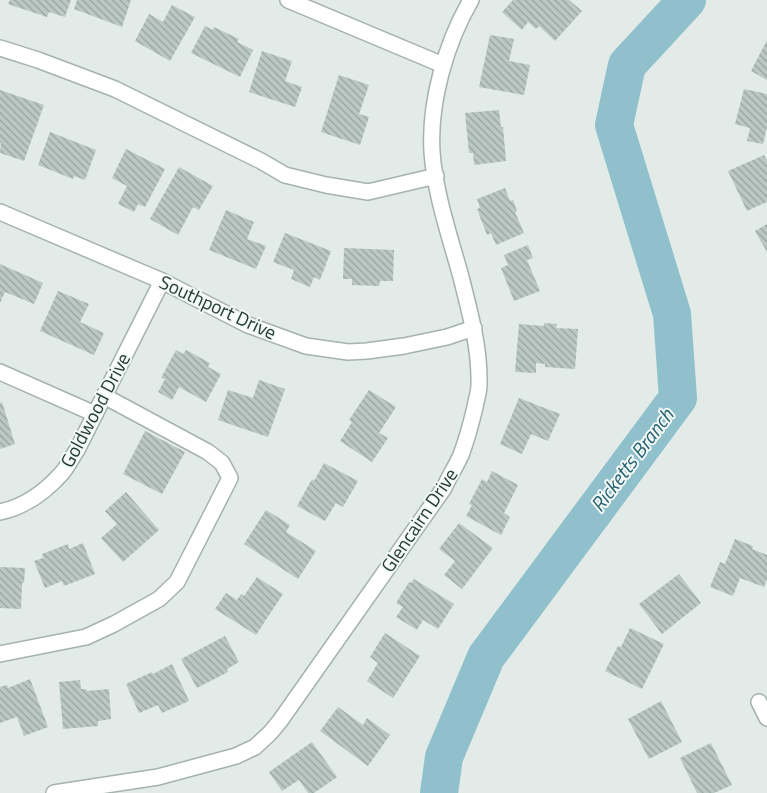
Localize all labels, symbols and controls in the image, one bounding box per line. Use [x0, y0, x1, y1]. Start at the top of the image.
street label: Southport Drive [155, 267, 282, 346]
street label: Goldwood Drive [52, 347, 137, 472]
water label: Ricketts Branch [582, 401, 682, 518]
street label: Glencairn Drive [373, 462, 464, 578]

